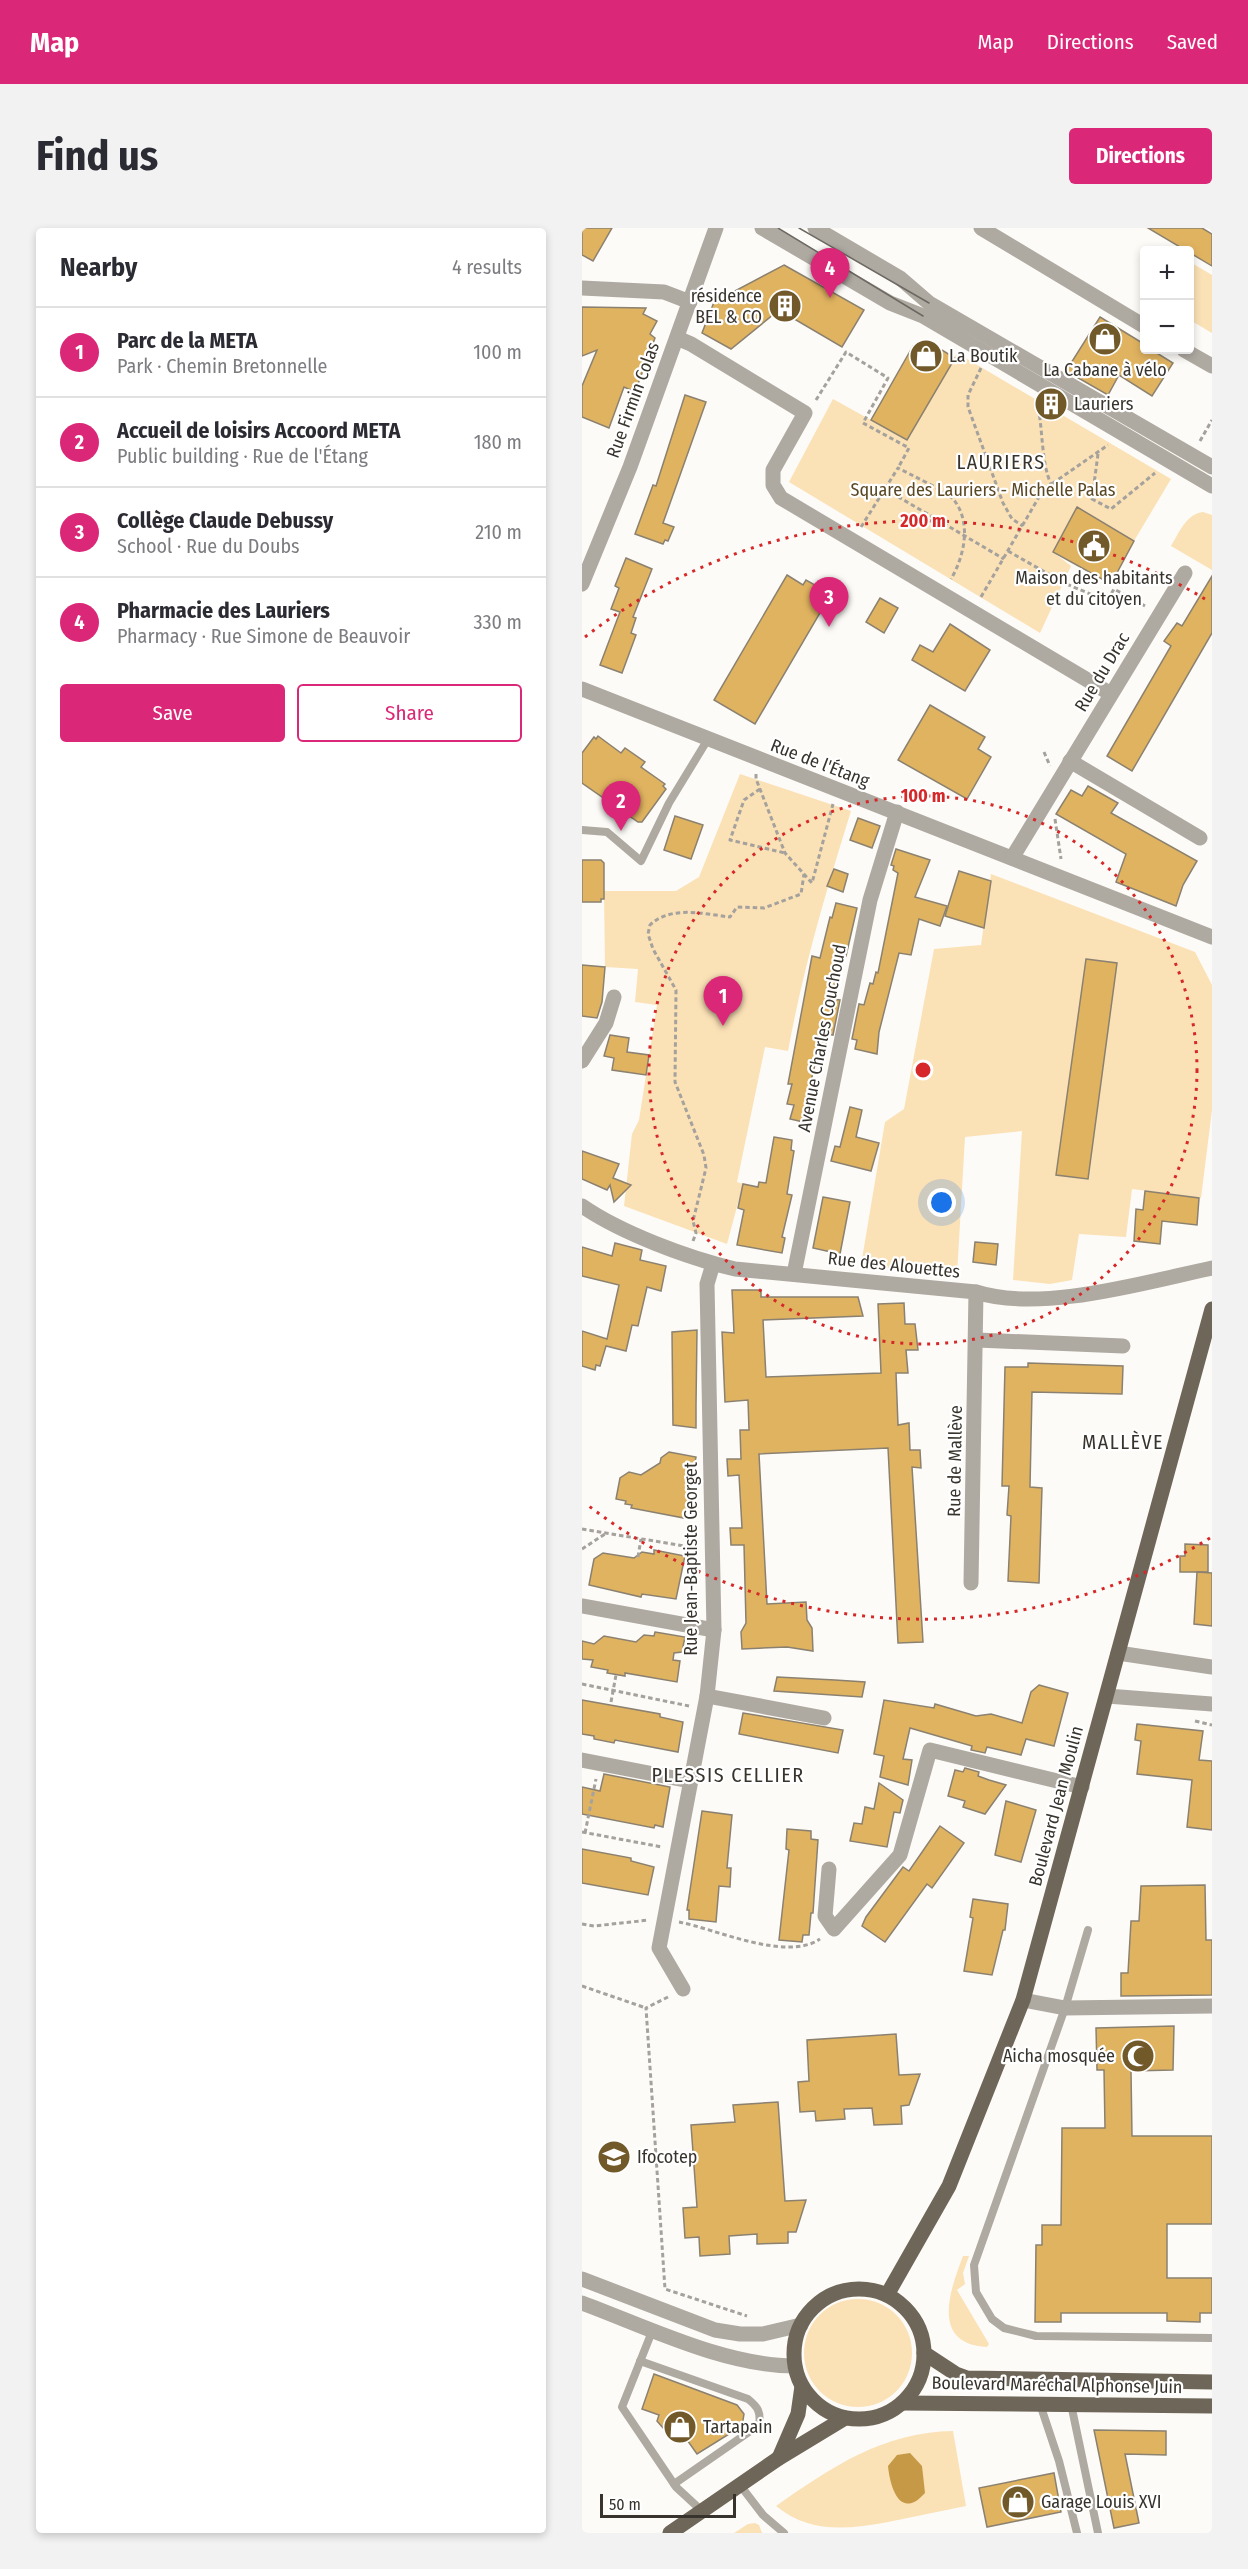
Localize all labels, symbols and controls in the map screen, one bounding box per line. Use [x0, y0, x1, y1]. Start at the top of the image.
text: Map [30, 26, 79, 59]
text: Map [977, 29, 1014, 55]
text: Directions [1047, 29, 1134, 55]
text: Saved [1167, 29, 1218, 55]
button: Directions [1069, 128, 1212, 184]
text: Find us [36, 131, 158, 181]
map controls [1140, 246, 1194, 354]
button: + [1140, 246, 1194, 300]
pin: 4 [810, 248, 850, 298]
text: Nearby [60, 252, 137, 283]
text: 4 results [452, 255, 522, 279]
place label: résidence BEL & CO [691, 285, 762, 328]
building icon: résidence BEL & CO [767, 288, 803, 324]
button: − [1140, 300, 1194, 354]
shop icon: La Cabane à vélo [1087, 321, 1123, 357]
text: Parc de la META [117, 327, 258, 354]
shop icon: La Boutik [908, 338, 944, 374]
street label: Rue Firmin Colas [602, 339, 664, 461]
text: 1 [75, 340, 84, 364]
text: 100 m [473, 340, 522, 364]
place label: La Boutik [949, 345, 1018, 367]
text: Park · Chemin Bretonnelle [117, 354, 328, 378]
place label: La Cabane à vélo [1043, 359, 1167, 381]
building icon: Lauriers [1033, 386, 1069, 422]
place label: Lauriers [1074, 393, 1134, 415]
text: Accueil de loisirs Accoord META [117, 417, 400, 444]
text: 2 [75, 430, 84, 454]
text: 180 m [474, 430, 522, 454]
text: Public building · Rue de l'Étang [117, 444, 368, 468]
district label: LAURIERS [956, 450, 1046, 474]
park label: Square des Lauriers - Michelle Palas [851, 479, 1116, 501]
text: Collège Claude Debussy [117, 507, 333, 534]
text: 200 m [899, 510, 946, 532]
text: 3 [75, 520, 84, 544]
text: 210 m [475, 520, 522, 544]
public building icon: Maison des habitants et du citoyen [1076, 528, 1112, 564]
text: School · Rue du Doubs [117, 534, 300, 558]
place label: Maison des habitants et du citoyen [1015, 567, 1173, 610]
pin: 3 [810, 578, 848, 627]
text: Pharmacie des Lauriers [117, 597, 330, 624]
text: 4 [74, 610, 85, 634]
text: 330 m [473, 610, 522, 634]
text: Pharmacy · Rue Simone de Beauvoir [117, 624, 410, 648]
street label: Rue du Drac [1070, 628, 1134, 716]
button: Save [60, 684, 285, 742]
button: Share [297, 684, 522, 742]
street label: Rue de l'Étang [768, 733, 873, 792]
pin: 2 [602, 782, 640, 831]
text: 100 m [901, 785, 945, 807]
street label: Avenue Charles Couchoud [793, 942, 851, 1134]
pin: 1 [704, 976, 742, 1026]
centre of rings [913, 1060, 933, 1080]
your location [927, 1188, 956, 1217]
street label: Rue des Alouettes [827, 1247, 961, 1283]
street label: Rue de Mallève [943, 1405, 967, 1517]
district label: MALLÈVE [1082, 1430, 1164, 1454]
street label: Rue Jean-Baptiste Georget [680, 1462, 702, 1656]
street label: Boulevard Jean Moulin [1024, 1723, 1088, 1889]
district label: PLESSIS CELLIER [651, 1763, 805, 1787]
mosque icon: Aicha mosquée [1120, 2038, 1156, 2074]
place label: Aicha mosquée [1003, 2045, 1115, 2067]
school or university icon: Ifocotep [596, 2139, 632, 2175]
place label: Ifocotep [637, 2146, 697, 2168]
street label: Boulevard Maréchal Alphonse Juin [931, 2372, 1183, 2398]
shop icon: Tartapain [662, 2409, 698, 2445]
place label: Tartapain [703, 2416, 772, 2438]
shop icon: Garage Louis XVI [1000, 2484, 1036, 2520]
scale bar [600, 2491, 736, 2518]
place label: Garage Louis XVI [1041, 2491, 1161, 2513]
text: 50 m [609, 2495, 641, 2514]

